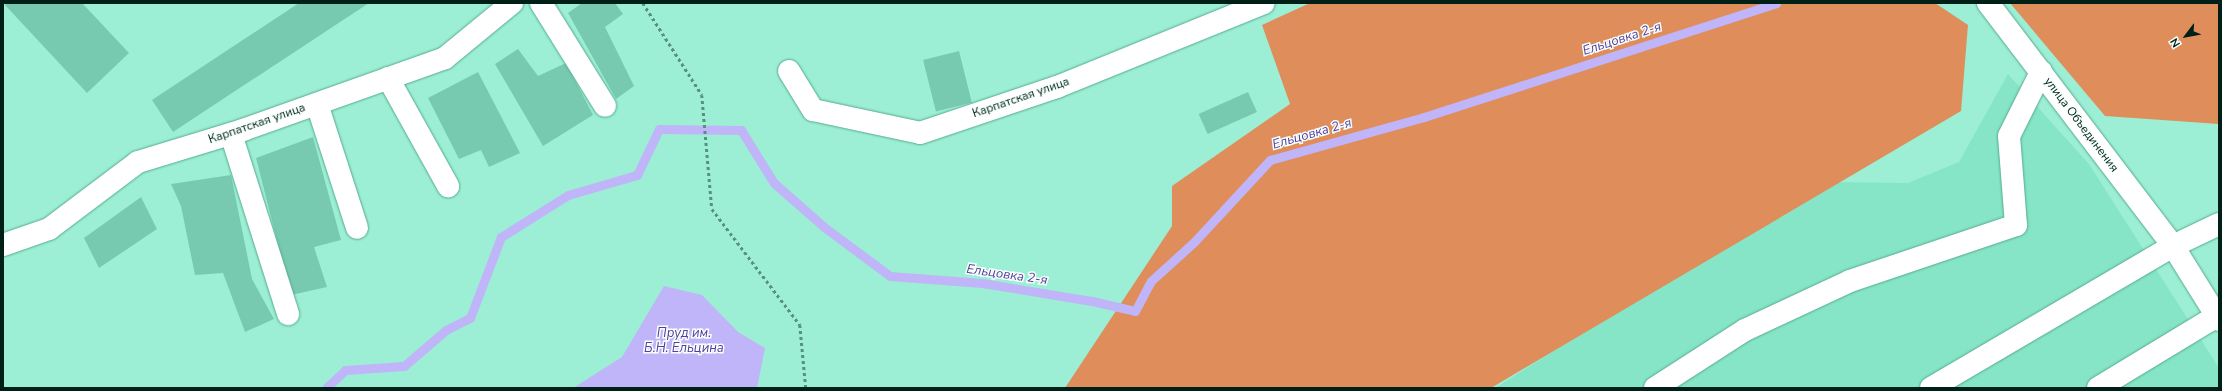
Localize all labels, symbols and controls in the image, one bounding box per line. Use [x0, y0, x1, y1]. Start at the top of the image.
north arrow [2166, 16, 2206, 56]
water label: Ельцовка 2-я [1581, 19, 1663, 59]
text: N [2167, 35, 2184, 50]
street label: Карпатская улица [971, 75, 1071, 121]
street label: улица Объединения [2041, 75, 2121, 175]
street label: Карпатская улица [207, 101, 307, 147]
water label: Ельцовка 2-я [1271, 115, 1353, 153]
water label: Ельцовка 2-я [965, 262, 1049, 288]
water label: Пруд им. Б.Н. Ельцина [644, 326, 724, 357]

